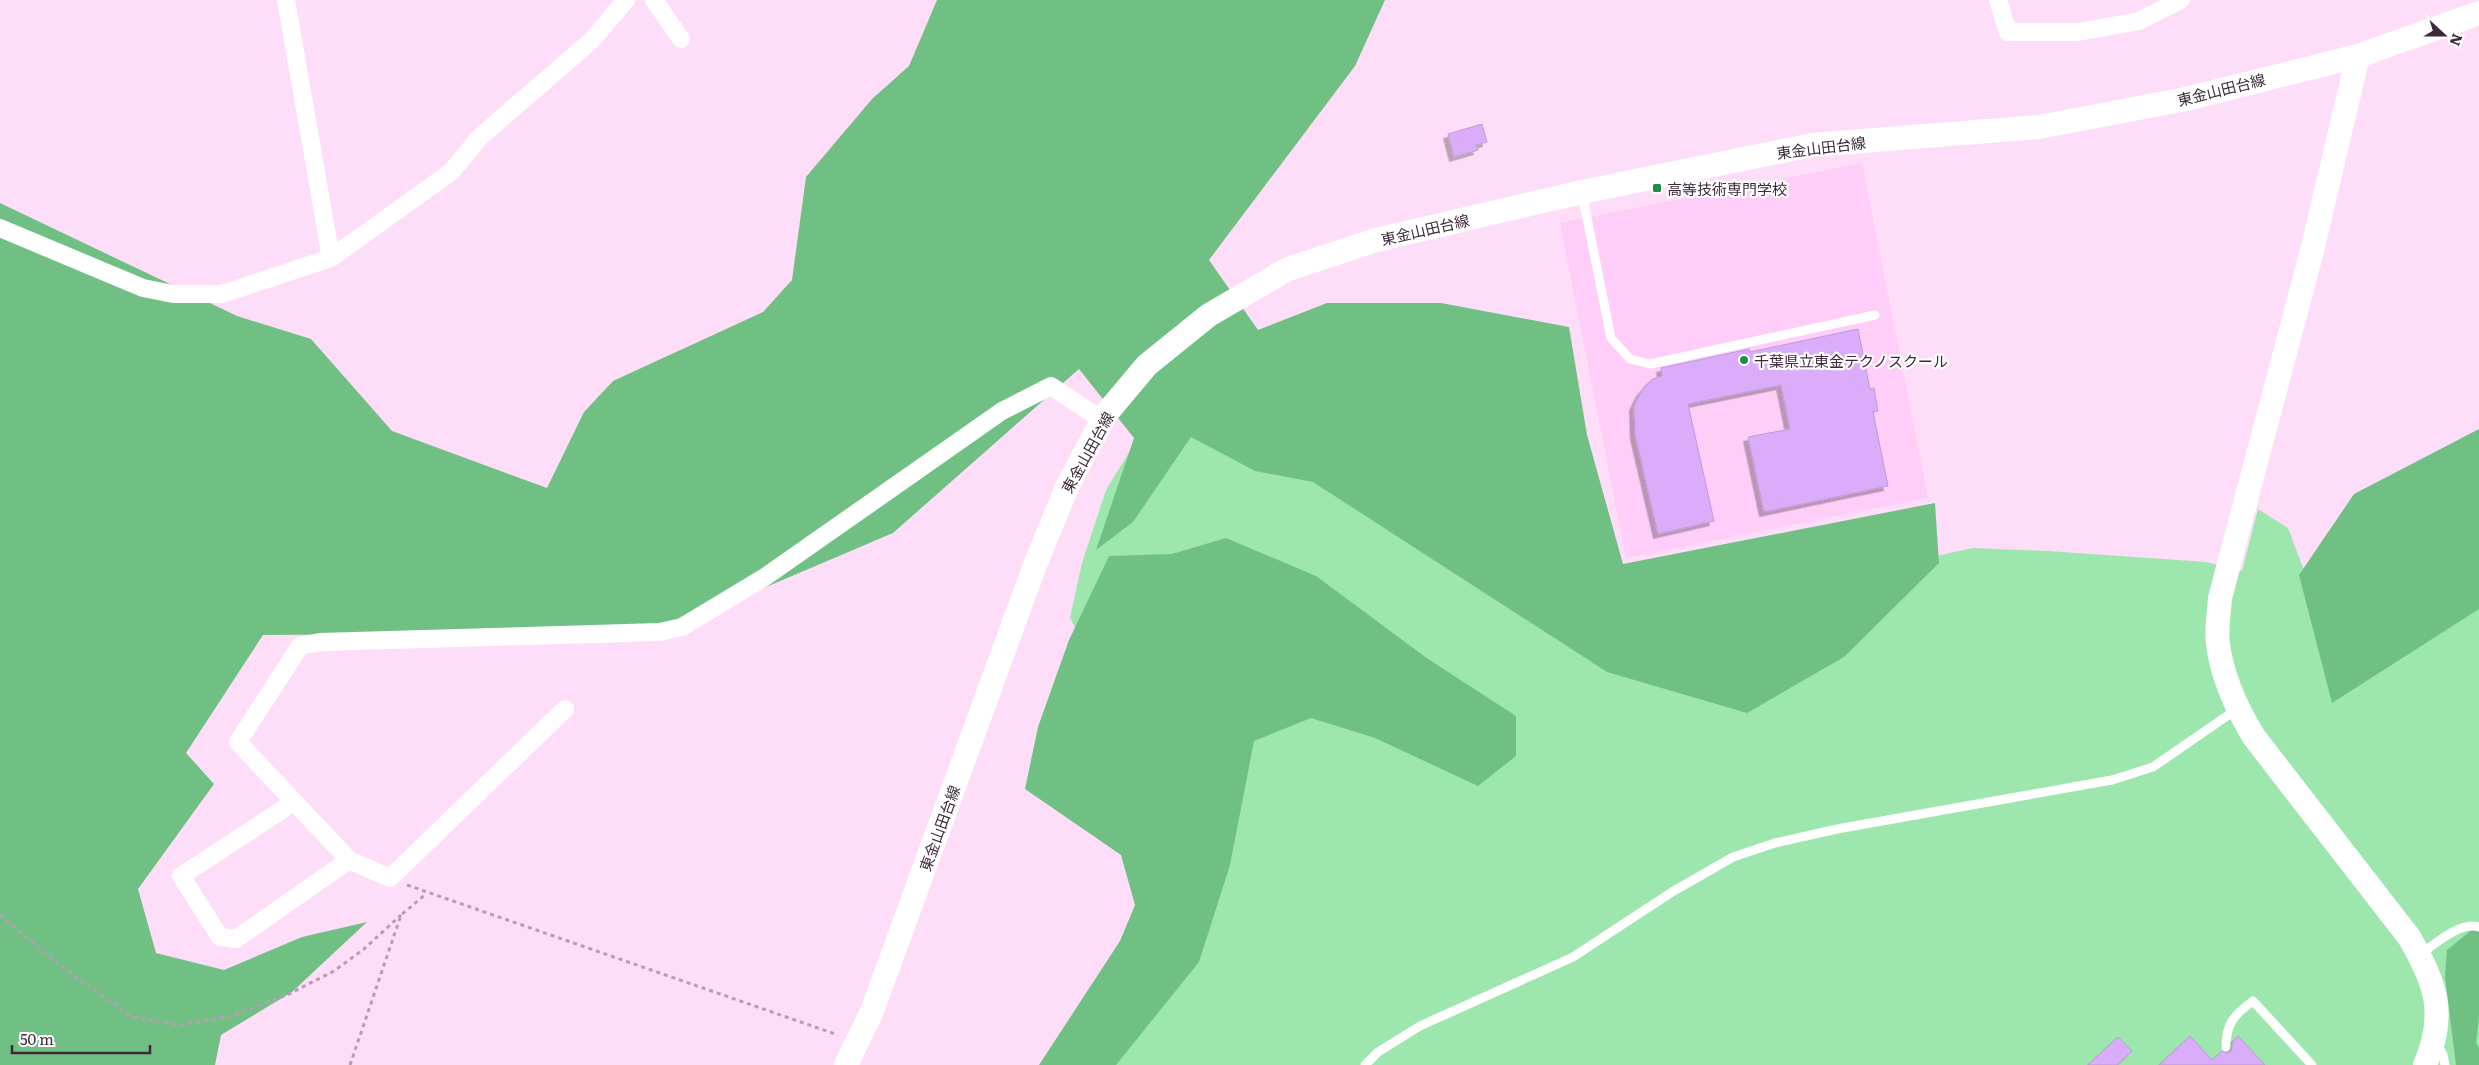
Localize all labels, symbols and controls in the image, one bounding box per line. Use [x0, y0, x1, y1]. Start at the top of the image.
north arrow [2419, 10, 2469, 60]
text: N [2446, 31, 2469, 49]
street label: 東金山田台線 [2175, 67, 2267, 111]
street label: 東金山田台線 [1775, 130, 1867, 164]
place label: 高等技術専門学校 [1667, 177, 1787, 200]
marker: 高等技術専門学校 [1651, 182, 1663, 194]
street label: 東金山田台線 [1379, 208, 1471, 250]
place label: 千葉県立東金テクノスクール [1754, 349, 1948, 372]
marker: 千葉県立東金テクノスクール [1738, 354, 1750, 366]
street label: 東金山田台線 [1055, 407, 1119, 497]
street label: 東金山田台線 [913, 782, 965, 874]
scale bar [12, 1022, 150, 1054]
text: 50 m [20, 1027, 54, 1050]

